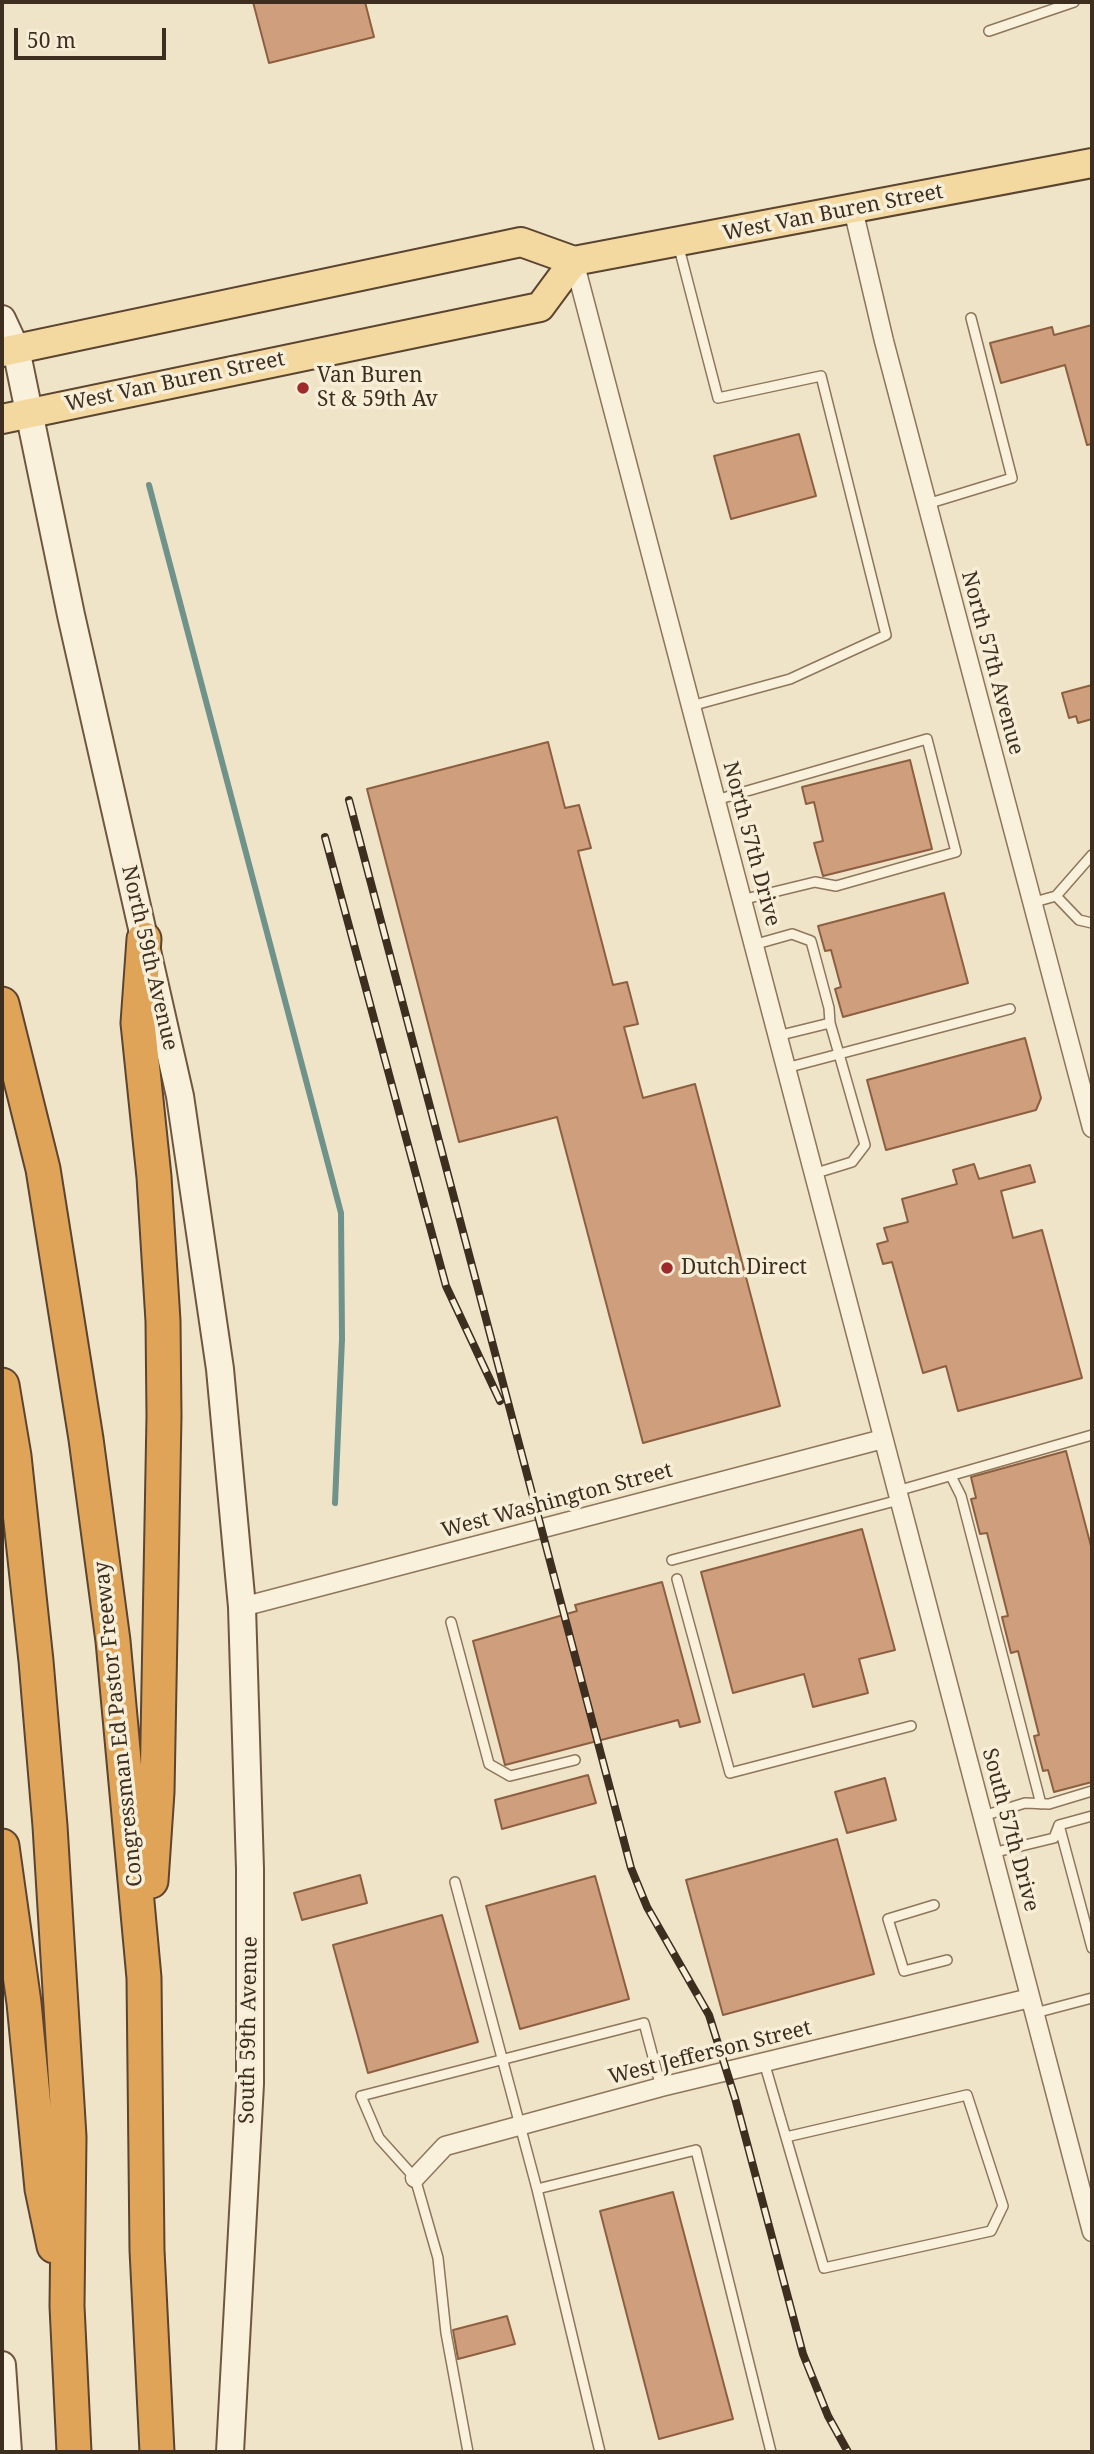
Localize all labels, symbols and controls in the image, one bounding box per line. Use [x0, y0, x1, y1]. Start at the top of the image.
scale bar [18, 14, 170, 58]
text: 50 m [27, 26, 76, 54]
street label: West Van Buren Street [721, 179, 945, 247]
street label: West Van Buren Street [63, 346, 287, 418]
place label: Van Buren St & 59th Av [317, 363, 438, 413]
marker: Van Buren St & 59th Av [295, 380, 311, 396]
street label: North 57th Avenue [955, 568, 1029, 758]
street label: North 57th Drive [717, 759, 785, 929]
street label: North 59th Avenue [115, 863, 183, 1053]
place label: Dutch Direct [681, 1255, 807, 1281]
marker: Dutch Direct [659, 1260, 675, 1276]
street label: West Washington Street [439, 1458, 675, 1544]
street label: Congressman Ed Pastor Freeway [89, 1560, 149, 1888]
street label: South 57th Drive [976, 1746, 1044, 1914]
street label: South 59th Avenue [235, 1936, 263, 2124]
street label: West Jefferson Street [606, 2016, 814, 2090]

